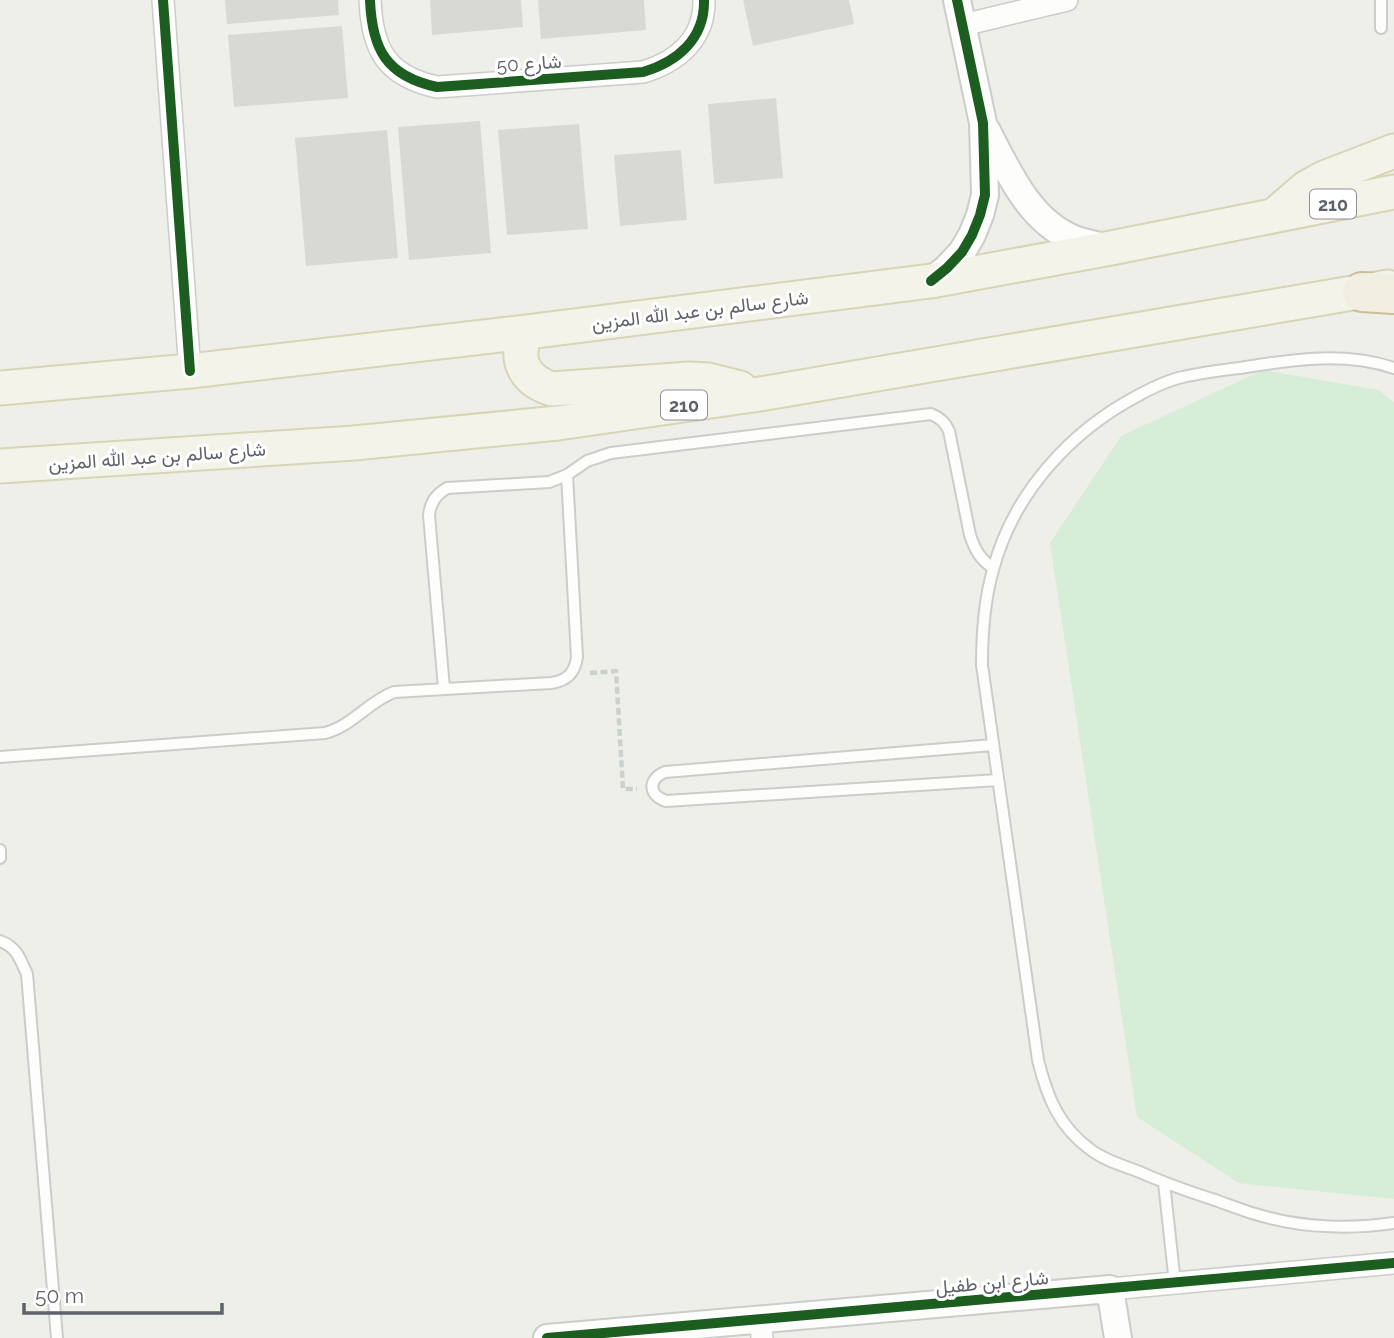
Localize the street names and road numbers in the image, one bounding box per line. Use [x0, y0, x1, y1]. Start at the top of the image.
street label: شارع 50 [496, 50, 562, 78]
road number: 210 [1310, 190, 1356, 218]
street label: شارع سالم بن عبد الله المزين [590, 286, 810, 336]
road number: 210 [661, 390, 707, 419]
street label: شارع سالم بن عبد الله المزين [47, 437, 267, 477]
street label: شارع ابن طفيل [934, 1266, 1050, 1300]

